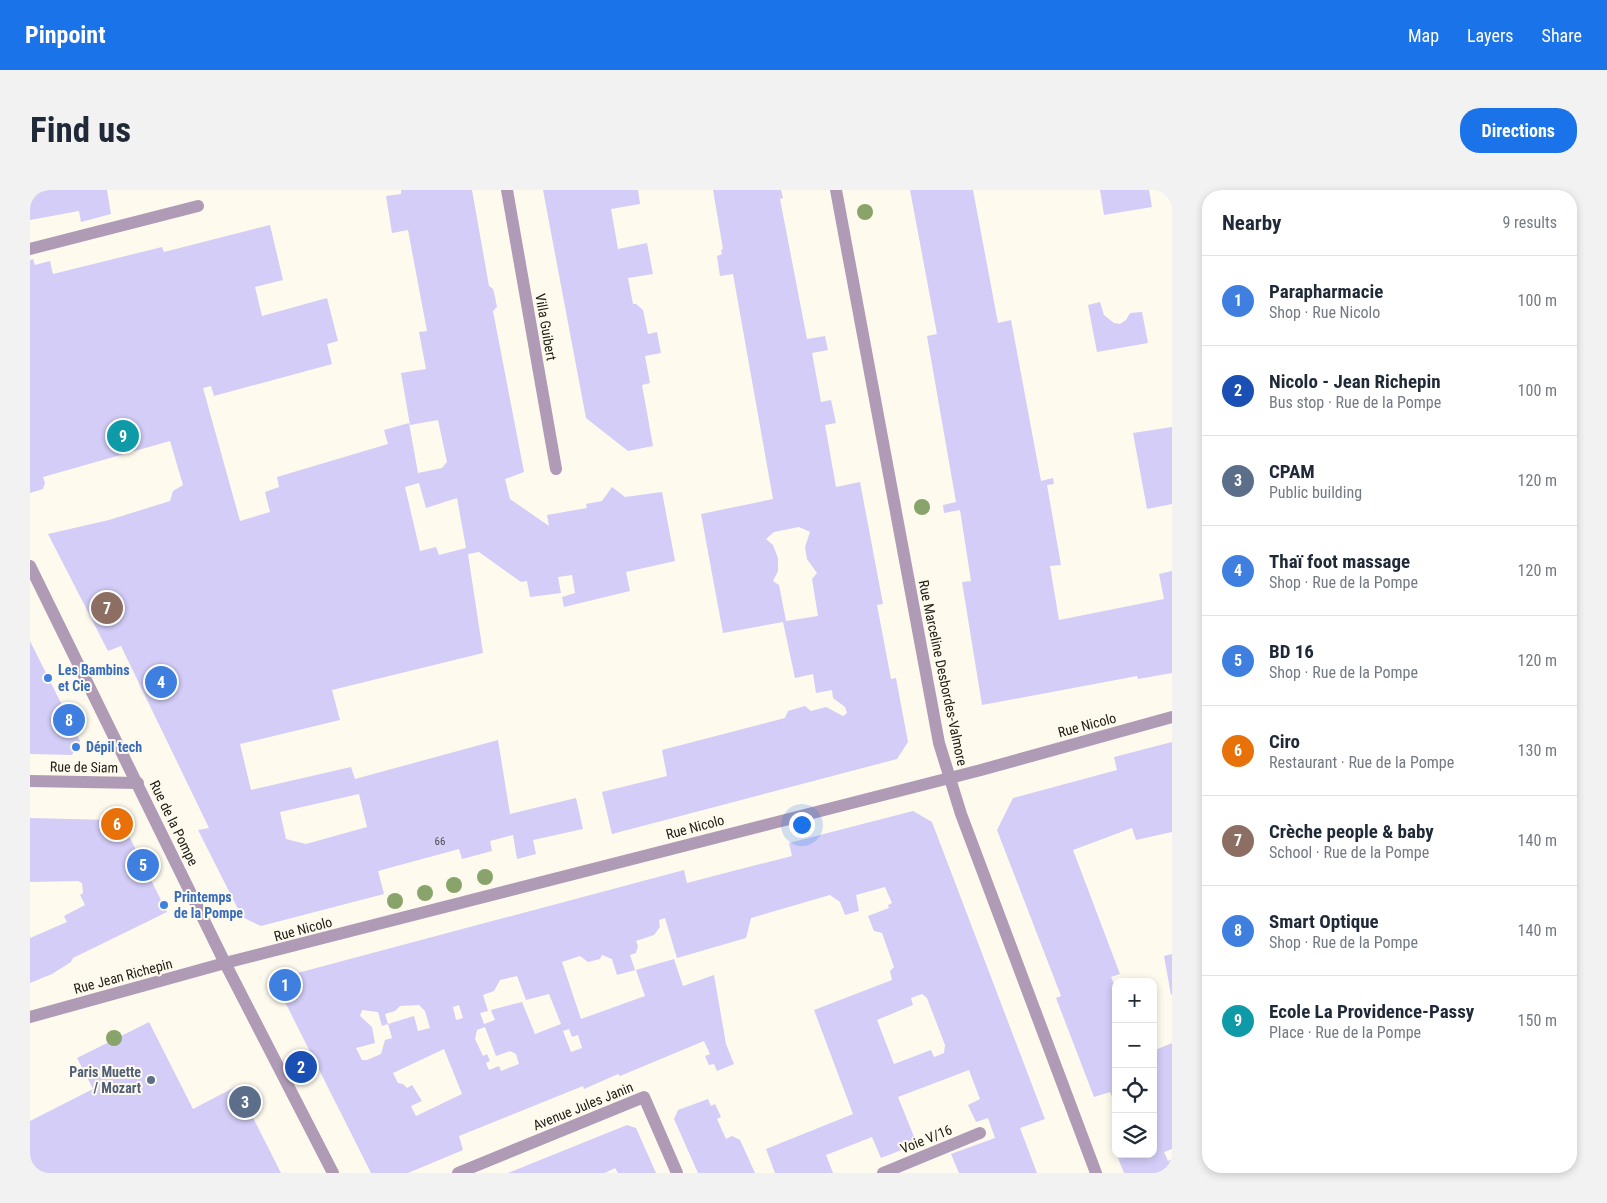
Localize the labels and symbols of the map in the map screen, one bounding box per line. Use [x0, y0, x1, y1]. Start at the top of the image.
street label: Villa Guibert [532, 292, 560, 362]
pin: 9 [107, 417, 139, 455]
street label: Rue Marceline Desbordes-Valmore [915, 579, 971, 768]
pin: 7 [91, 589, 123, 627]
place label: Les Bambins et Cie [58, 662, 130, 694]
pin: 4 [145, 663, 177, 701]
marker: Les Bambins et Cie [42, 672, 54, 684]
pin: 8 [53, 701, 85, 739]
street label: Rue Nicolo [1056, 710, 1118, 740]
place label: Dépil tech [86, 739, 142, 755]
marker: Dépil tech [70, 741, 82, 753]
street label: Rue de Siam [50, 758, 118, 776]
street label: Rue de la Pompe [147, 778, 202, 868]
pin: 6 [101, 805, 133, 843]
street label: Rue Nicolo [664, 812, 726, 842]
your location [789, 812, 815, 838]
house number: 66 [435, 835, 445, 848]
pin: 5 [127, 846, 159, 884]
place label: Printemps de la Pompe [174, 889, 243, 921]
marker: Printemps de la Pompe [158, 899, 170, 911]
street label: Rue Nicolo [272, 914, 334, 944]
street label: Rue Jean Richepin [72, 955, 174, 997]
pin: 1 [269, 966, 301, 1004]
pin: 2 [285, 1048, 317, 1086]
place label: Paris Muette / Mozart [69, 1064, 141, 1096]
marker: Paris Muette / Mozart [145, 1074, 157, 1086]
street label: Avenue Jules Janin [531, 1079, 635, 1133]
pin: 3 [229, 1083, 261, 1121]
street label: Voie V/16 [898, 1121, 954, 1157]

